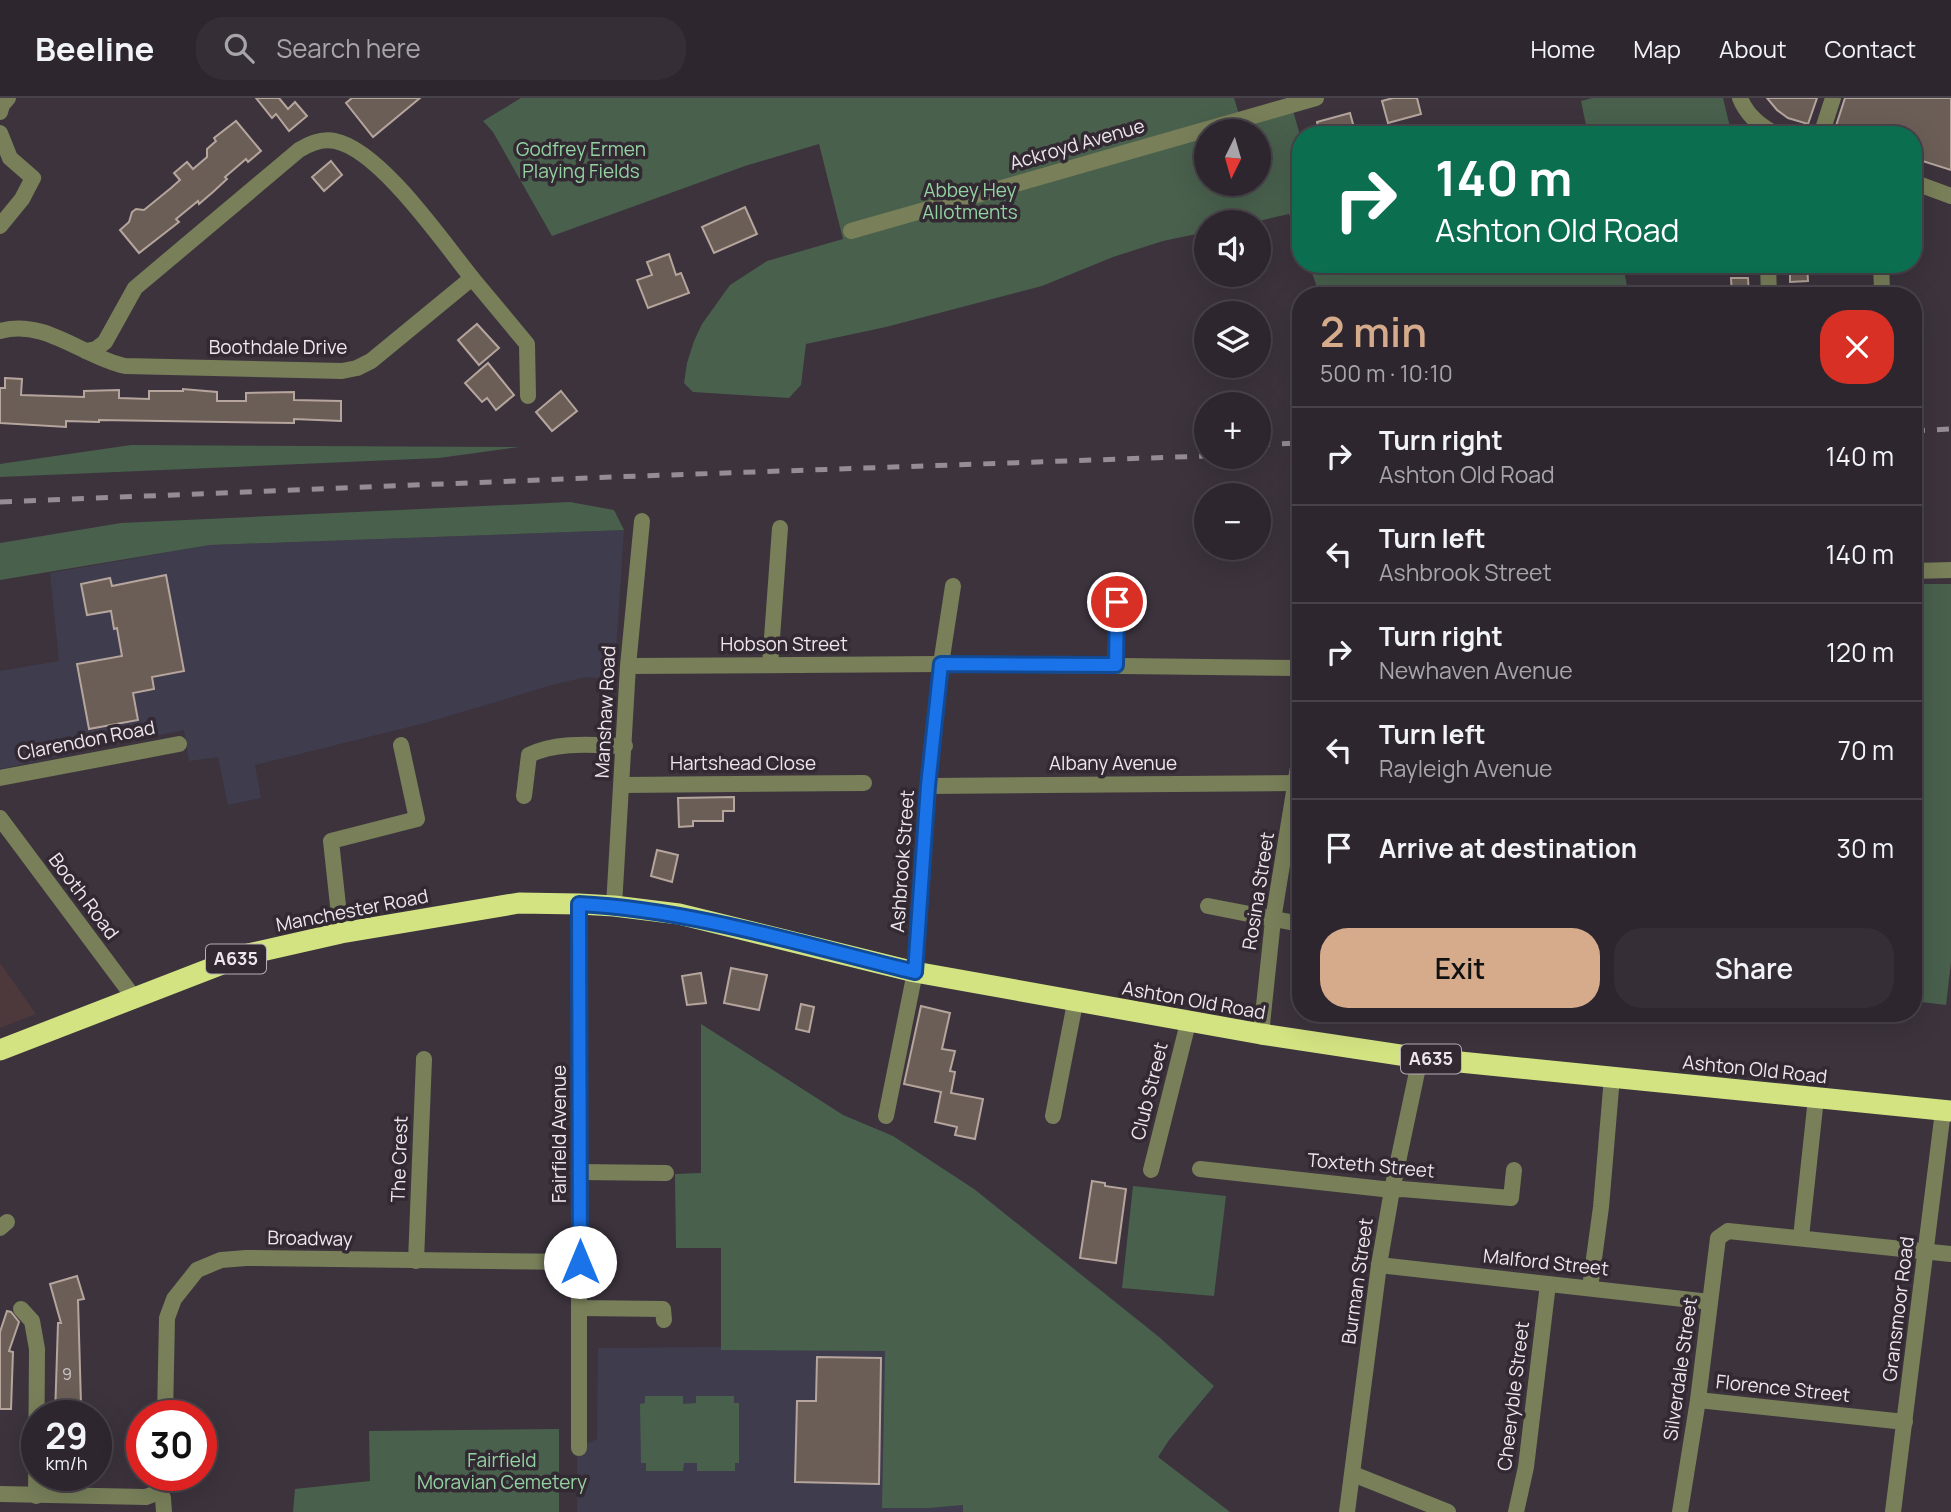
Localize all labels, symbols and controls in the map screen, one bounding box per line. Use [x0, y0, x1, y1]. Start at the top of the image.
search box [196, 17, 686, 80]
text: Beeline [35, 26, 154, 71]
icon: search [220, 29, 258, 67]
text: Search here [276, 30, 421, 66]
text: Home [1530, 32, 1595, 65]
text: Map [1633, 32, 1681, 65]
text: About [1719, 32, 1787, 65]
text: Contact [1825, 32, 1916, 65]
street label: Ackroyd Avenue [1006, 112, 1148, 176]
north arrow [1194, 119, 1270, 196]
map controls [1194, 119, 1271, 560]
park label: Godfrey Ermen Playing Fields [516, 136, 646, 184]
text: 140 m [1435, 144, 1572, 211]
icon: right [1320, 154, 1411, 245]
park label: Abbey Hey Allotments [922, 177, 1018, 225]
text: Ashton Old Road [1435, 208, 1679, 252]
button: sound [1194, 210, 1271, 287]
button: layers [1194, 301, 1271, 378]
text: 2 min [1320, 302, 1427, 360]
button: close [1820, 310, 1894, 384]
street label: Boothdale Drive [209, 334, 347, 360]
text: 500 m · 10:10 [1320, 357, 1453, 389]
button: + [1194, 392, 1271, 469]
text: Turn right [1379, 422, 1503, 458]
icon: right [1320, 437, 1358, 475]
text: 140 m [1825, 438, 1894, 474]
text: Ashton Old Road [1379, 458, 1555, 490]
button: − [1194, 483, 1271, 560]
text: Turn left [1379, 520, 1486, 556]
icon: left [1320, 535, 1358, 573]
text: 140 m [1825, 536, 1894, 572]
text: Ashbrook Street [1379, 556, 1552, 588]
pin [1087, 572, 1147, 632]
icon: arrive [1098, 583, 1136, 621]
text: Turn right [1379, 618, 1503, 654]
street label: Hobson Street [720, 631, 848, 657]
icon: right [1320, 633, 1358, 671]
text: 120 m [1826, 634, 1894, 670]
street label: Manshaw Road [589, 645, 621, 779]
text: Newhaven Avenue [1379, 654, 1573, 686]
street label: Clarendon Road [15, 714, 157, 766]
text: Turn left [1379, 716, 1486, 752]
icon: left [1320, 731, 1358, 769]
text: 70 m [1838, 732, 1894, 768]
street label: Hartshead Close [670, 750, 816, 776]
street label: Albany Avenue [1049, 750, 1177, 776]
text: Rayleigh Avenue [1379, 752, 1553, 784]
street label: Ashbrook Street [884, 789, 920, 933]
icon: arrive [1320, 829, 1358, 867]
street label: Rosina Street [1236, 830, 1280, 952]
text: Arrive at destination [1379, 830, 1637, 866]
text: 30 m [1837, 830, 1894, 866]
street label: Booth Road [43, 848, 125, 944]
street label: Manchester Road [274, 882, 430, 938]
button: Exit [1320, 928, 1600, 1008]
button: Share [1614, 928, 1894, 1008]
road number: A635 [206, 944, 266, 974]
street label: Ashton Old Road [1120, 975, 1268, 1025]
street label: Club Street [1124, 1039, 1174, 1143]
road number: A635 [1401, 1044, 1461, 1074]
street label: Ashton Old Road [1681, 1048, 1829, 1090]
street label: Fairfield Avenue [546, 1065, 572, 1203]
street label: The Crest [384, 1115, 414, 1203]
street label: Toxteth Street [1306, 1146, 1436, 1184]
street label: Burman Street [1335, 1216, 1379, 1346]
street label: Broadway [267, 1224, 353, 1252]
position arrow [543, 1225, 617, 1299]
street label: Gransmoor Road [1876, 1235, 1920, 1383]
street label: Malford Street [1482, 1242, 1610, 1282]
street label: Silverdale Street [1657, 1296, 1703, 1442]
street label: Cheeryble Street [1491, 1320, 1535, 1472]
house number: 9 [62, 1363, 72, 1385]
street label: Florence Street [1715, 1368, 1851, 1408]
speed limit sign: 30 [126, 1400, 217, 1491]
text: 29 [45, 1412, 88, 1460]
park label: Fairfield Moravian Cemetery [417, 1447, 587, 1495]
text: km/h [46, 1451, 87, 1475]

